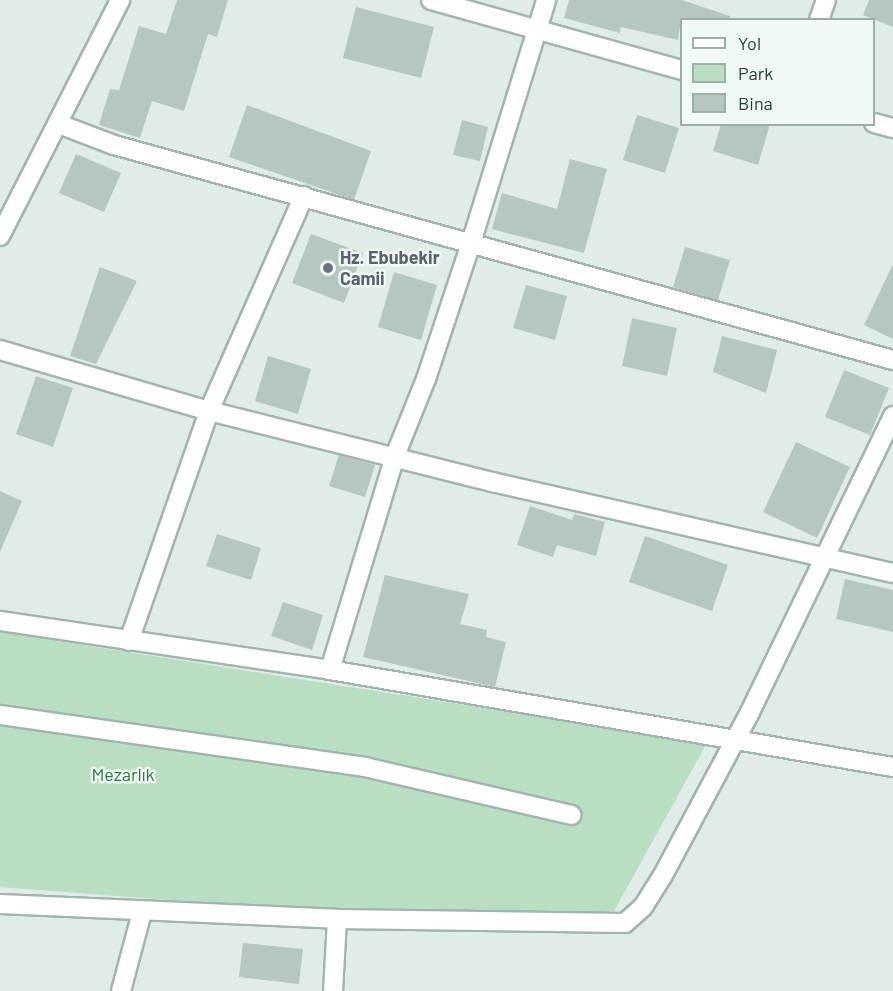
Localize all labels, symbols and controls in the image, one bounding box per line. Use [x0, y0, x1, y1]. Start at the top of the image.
legend [680, 18, 875, 126]
text: Yol [738, 32, 761, 54]
text: Park [738, 62, 773, 84]
text: Bina [738, 92, 773, 114]
place label: Hz. Ebubekir Camii [340, 247, 440, 290]
marker: Hz. Ebubekir Camii [321, 261, 335, 275]
park label: Mezarlık [91, 763, 155, 785]

